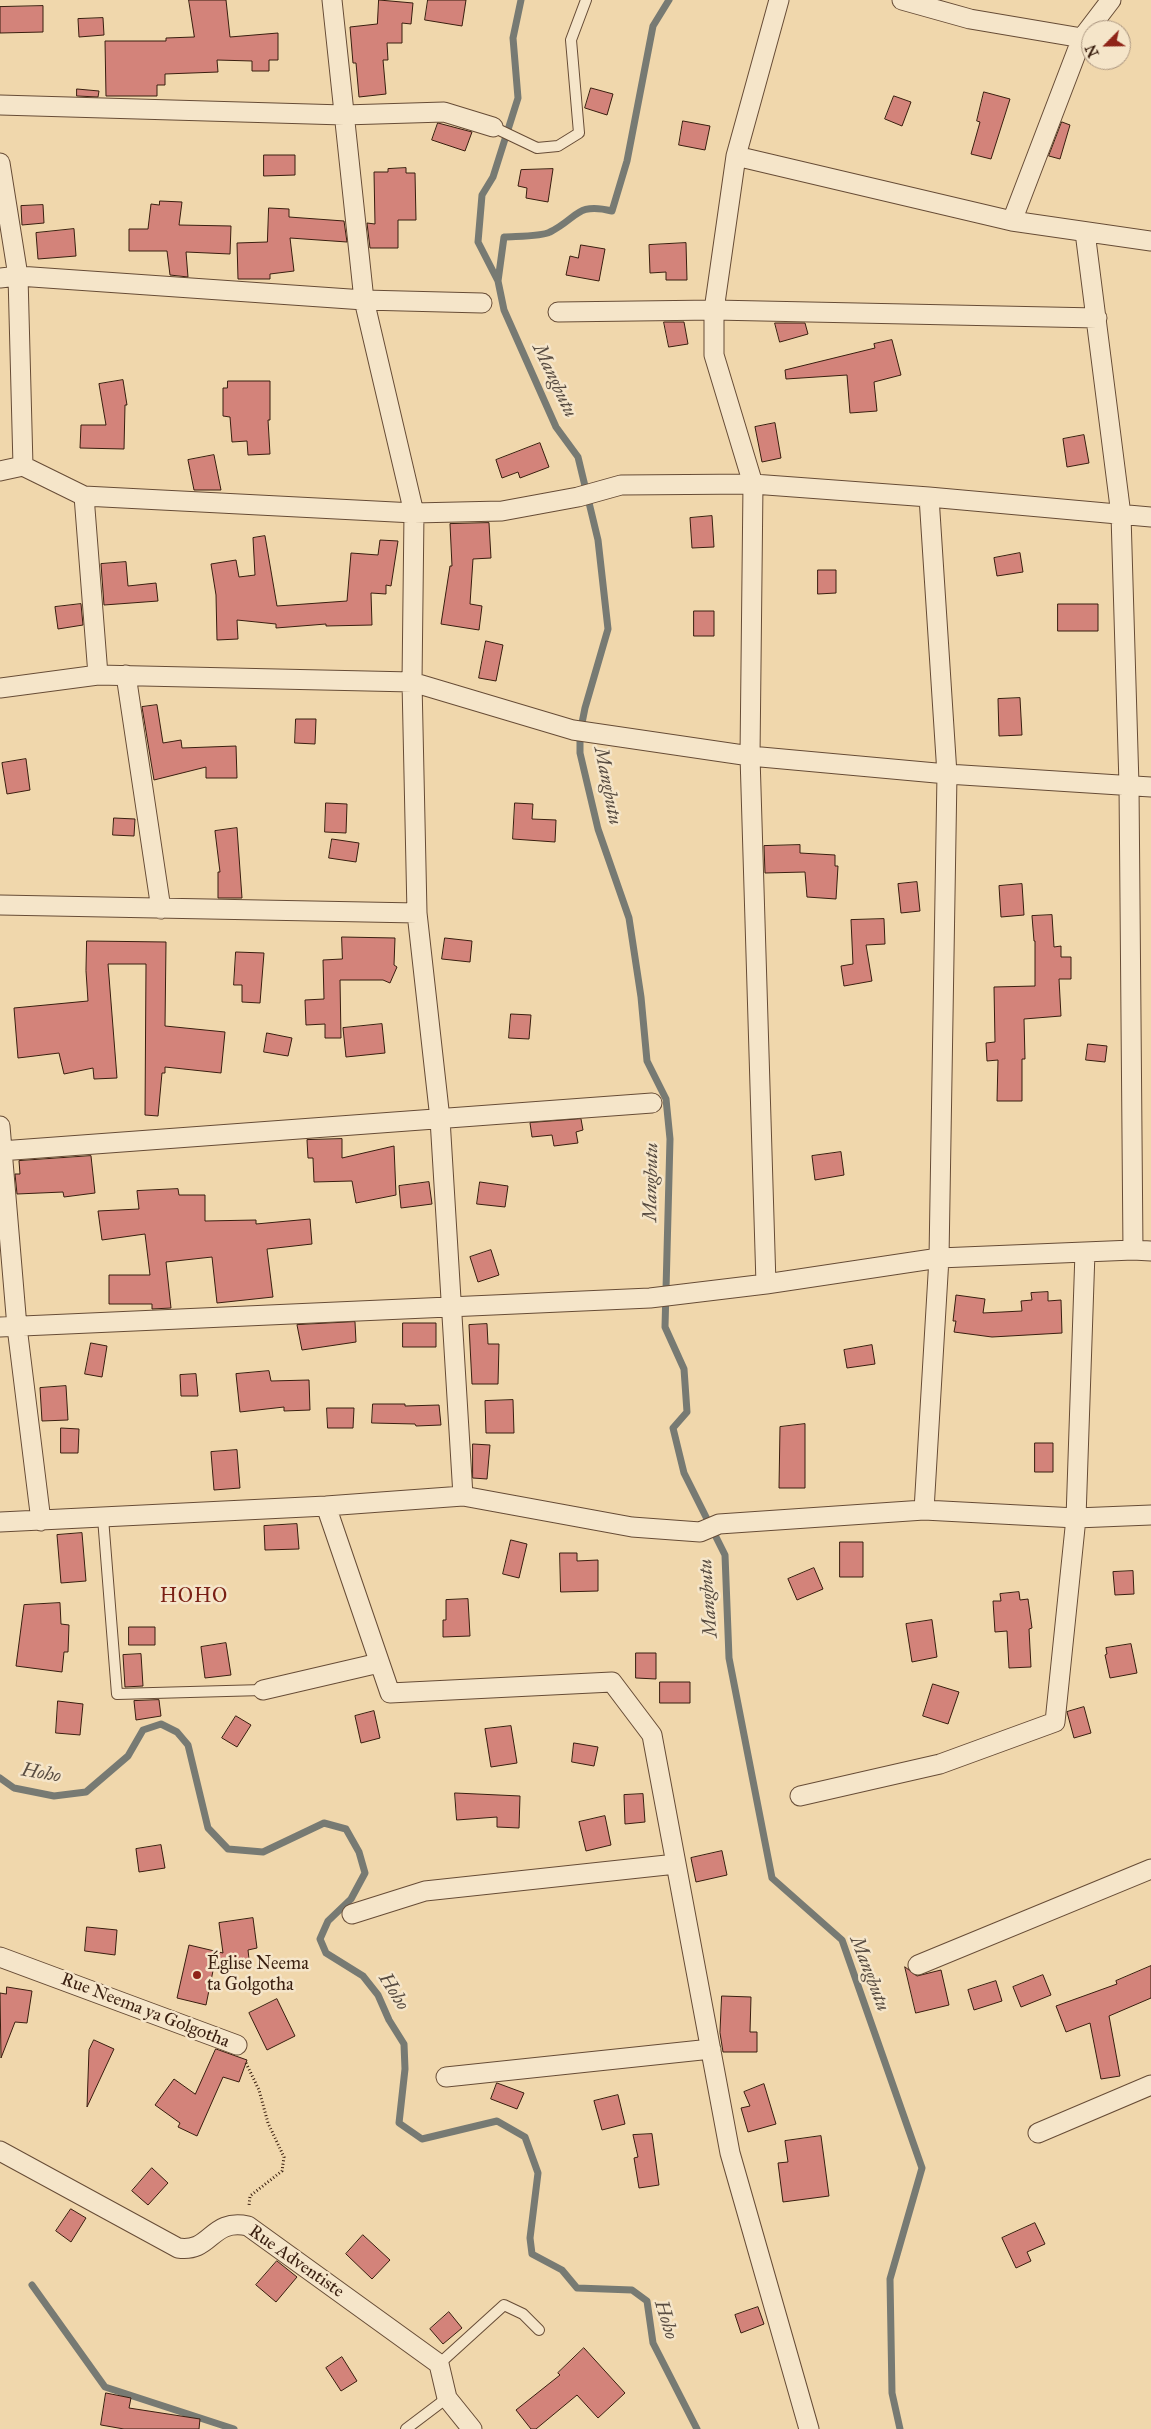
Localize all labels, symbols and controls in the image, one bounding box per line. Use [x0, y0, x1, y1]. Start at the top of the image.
north arrow [1081, 20, 1131, 70]
text: N [1083, 42, 1103, 59]
water label: Mangbutu [527, 341, 581, 421]
water label: Mangbutu [588, 745, 626, 827]
water label: Mangbutu [640, 1142, 664, 1222]
water label: Mangbutu [695, 1558, 723, 1638]
district label: HOHO [159, 1585, 229, 1609]
water label: Hoho [19, 1759, 63, 1789]
water label: Mangbutu [844, 1933, 894, 2015]
place label: Église Neema ta Golgotha [207, 1954, 309, 1996]
street label: Rue Neema ya Golgotha [58, 1969, 232, 2053]
marker: Église Neema ta Golgotha [191, 1969, 203, 1981]
water label: Hoho [373, 1969, 413, 2015]
street label: Rue Adventiste [244, 2221, 348, 2303]
water label: Hoho [648, 2298, 682, 2342]

